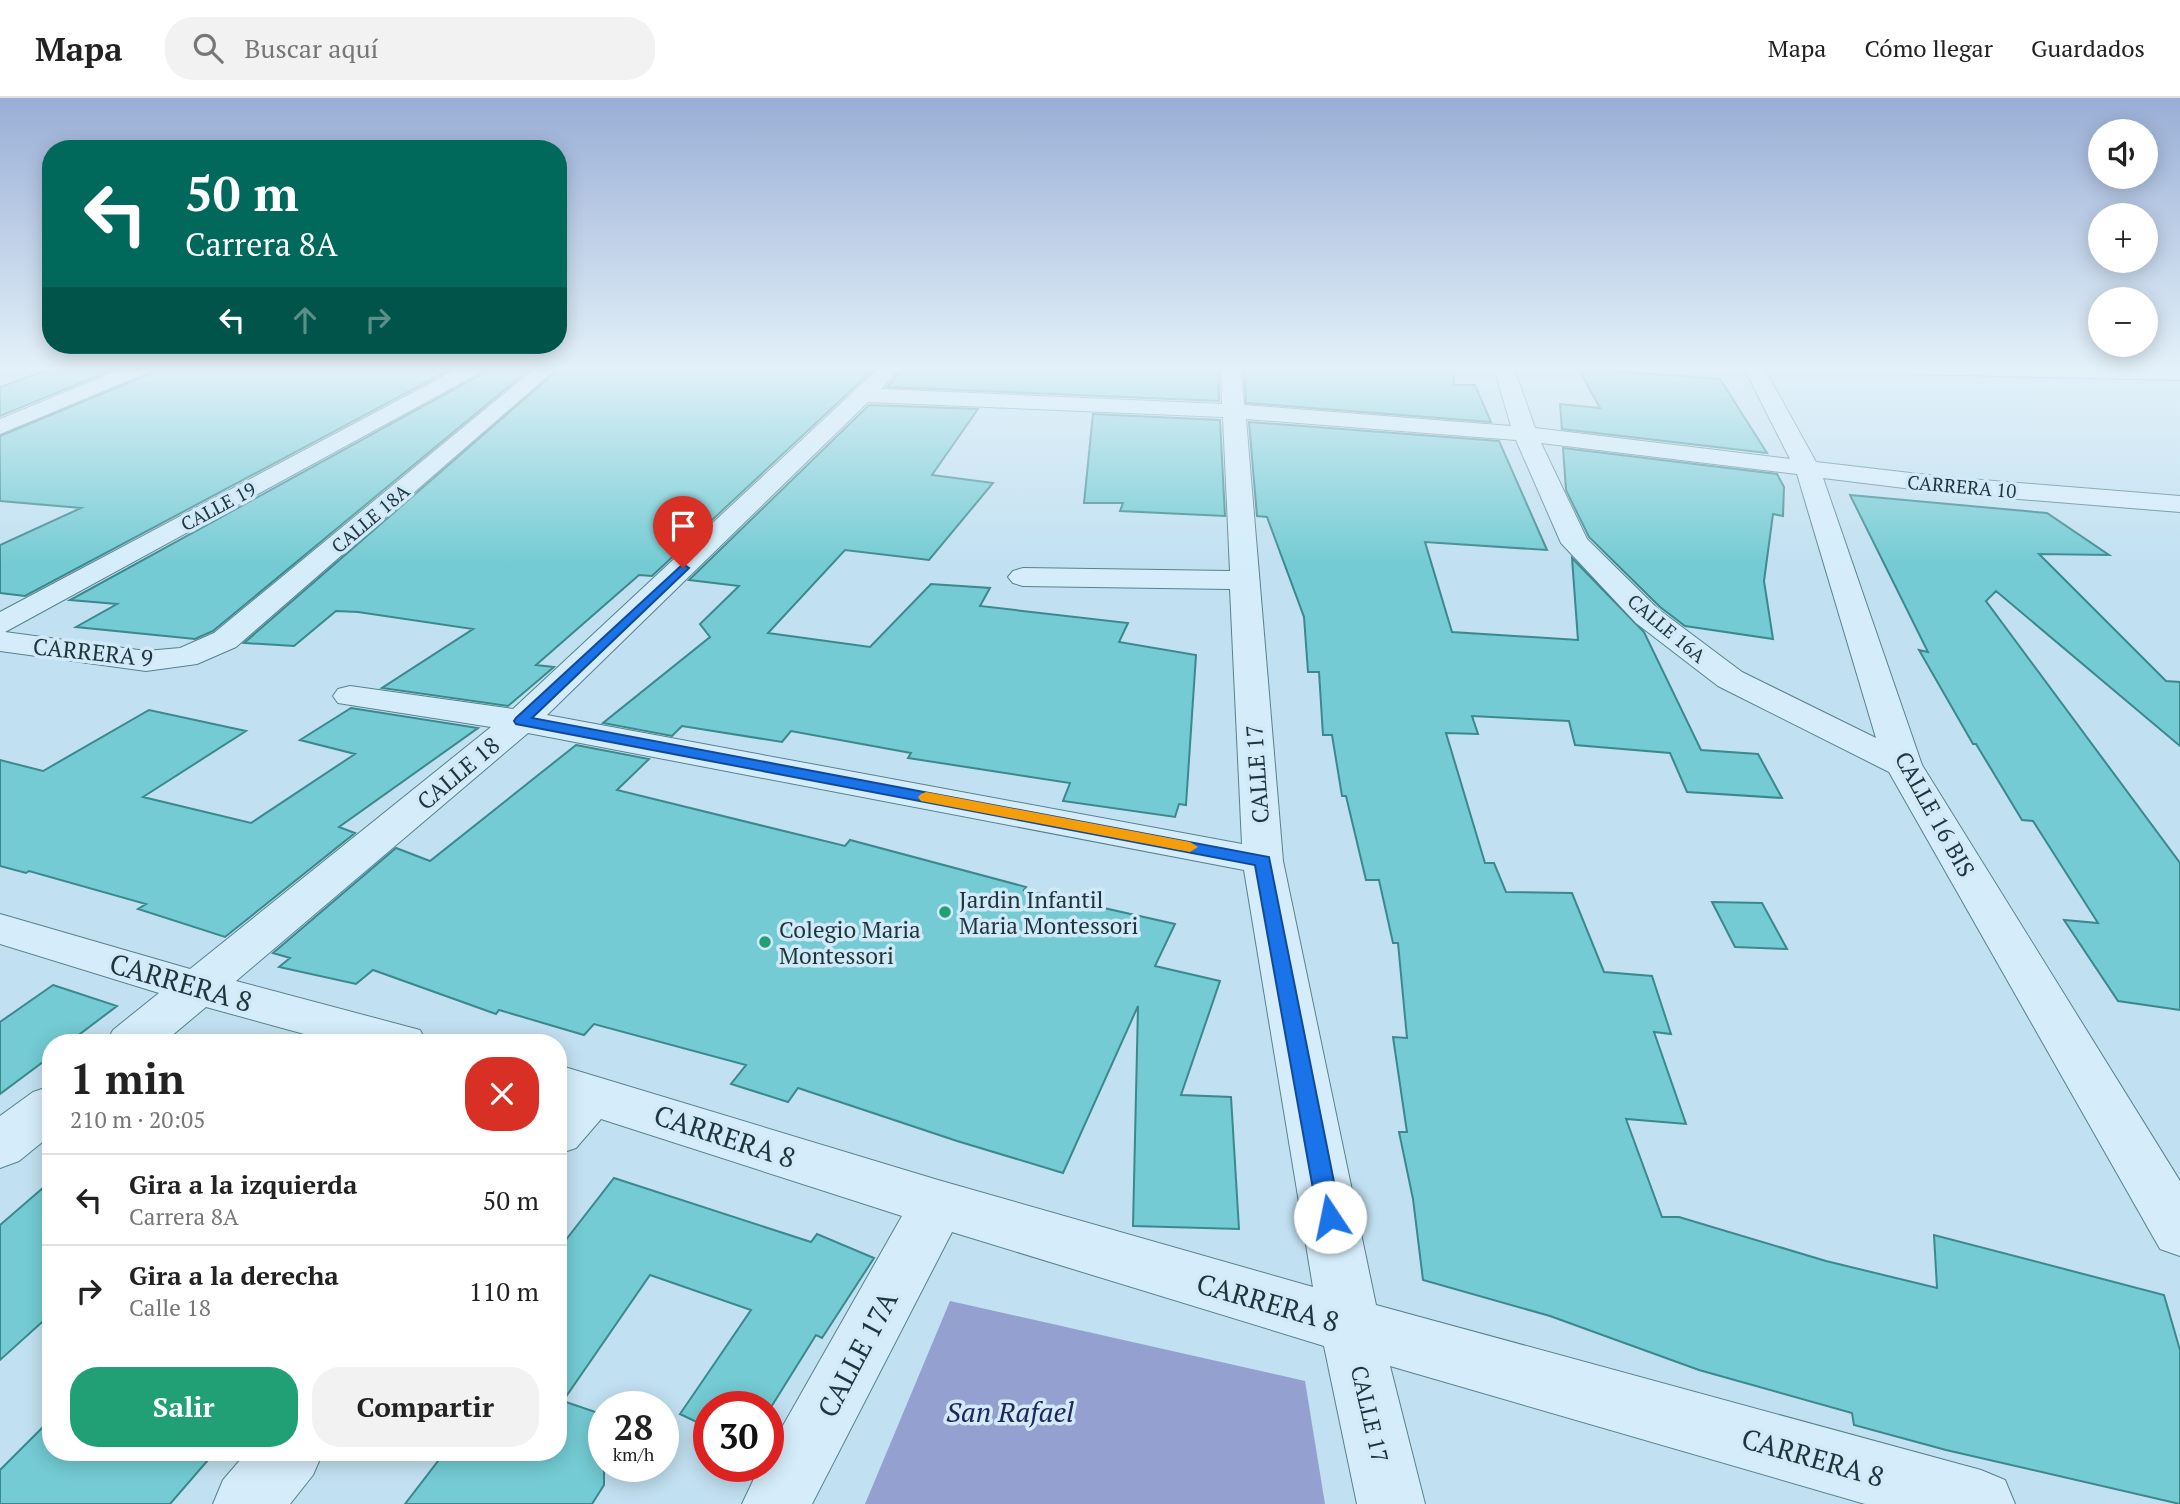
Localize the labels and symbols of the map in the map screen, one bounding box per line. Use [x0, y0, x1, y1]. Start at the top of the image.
street label: CARRERA 10 [1906, 469, 2018, 503]
street label: CALLE 19 [176, 476, 260, 536]
street label: CALLE 18A [326, 478, 414, 558]
pin [653, 496, 713, 568]
street label: CALLE 16A [1623, 588, 1711, 668]
street label: CARRERA 9 [31, 630, 155, 674]
street label: CALLE 17 [1238, 724, 1276, 824]
street label: CALLE 18 [410, 729, 506, 817]
street label: CALLE 16 BIS [1888, 746, 1982, 882]
place label: Jardin Infantil Maria Montessori [959, 884, 1138, 941]
marker: Jardin Infantil Maria Montessori [937, 904, 953, 920]
place label: Colegio Maria Montessori [779, 914, 921, 971]
marker: Colegio Maria Montessori [757, 934, 773, 950]
street label: CARRERA 8 [105, 944, 257, 1020]
street label: CARRERA 8 [650, 1096, 800, 1176]
position arrow [1293, 1180, 1367, 1254]
street label: CARRERA 8 [1192, 1264, 1344, 1340]
street label: CALLE 17A [808, 1284, 906, 1423]
street label: CALLE 17 [1344, 1362, 1396, 1466]
speed limit sign: 30 [693, 1391, 784, 1482]
park label: San Rafael [946, 1393, 1074, 1430]
street label: CARRERA 8 [1737, 1419, 1889, 1495]

